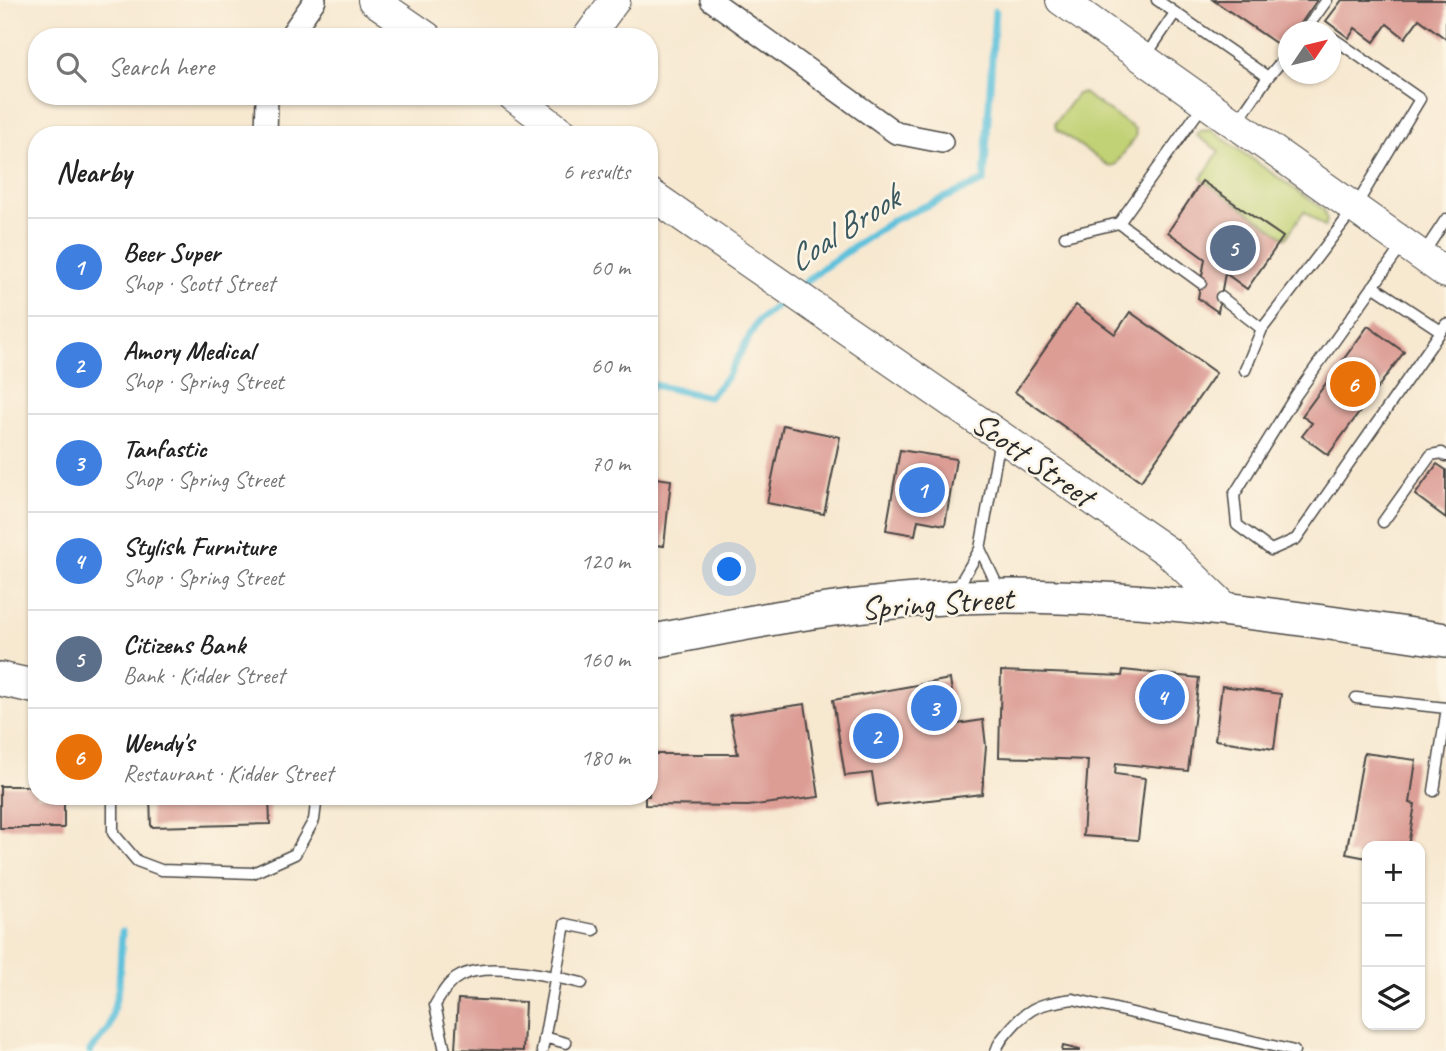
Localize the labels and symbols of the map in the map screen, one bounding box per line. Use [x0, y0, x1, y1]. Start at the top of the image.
north arrow [1278, 21, 1341, 84]
water label: Coal Brook [778, 173, 913, 282]
pin: 5 [1210, 222, 1256, 274]
pin: 6 [1330, 358, 1376, 410]
street label: Scott Street [964, 402, 1106, 519]
pin: 1 [899, 464, 945, 516]
your location [712, 552, 746, 586]
street label: Spring Street [860, 577, 1018, 629]
pin: 4 [1139, 671, 1185, 723]
pin: 3 [911, 682, 957, 734]
pin: 2 [853, 710, 899, 762]

